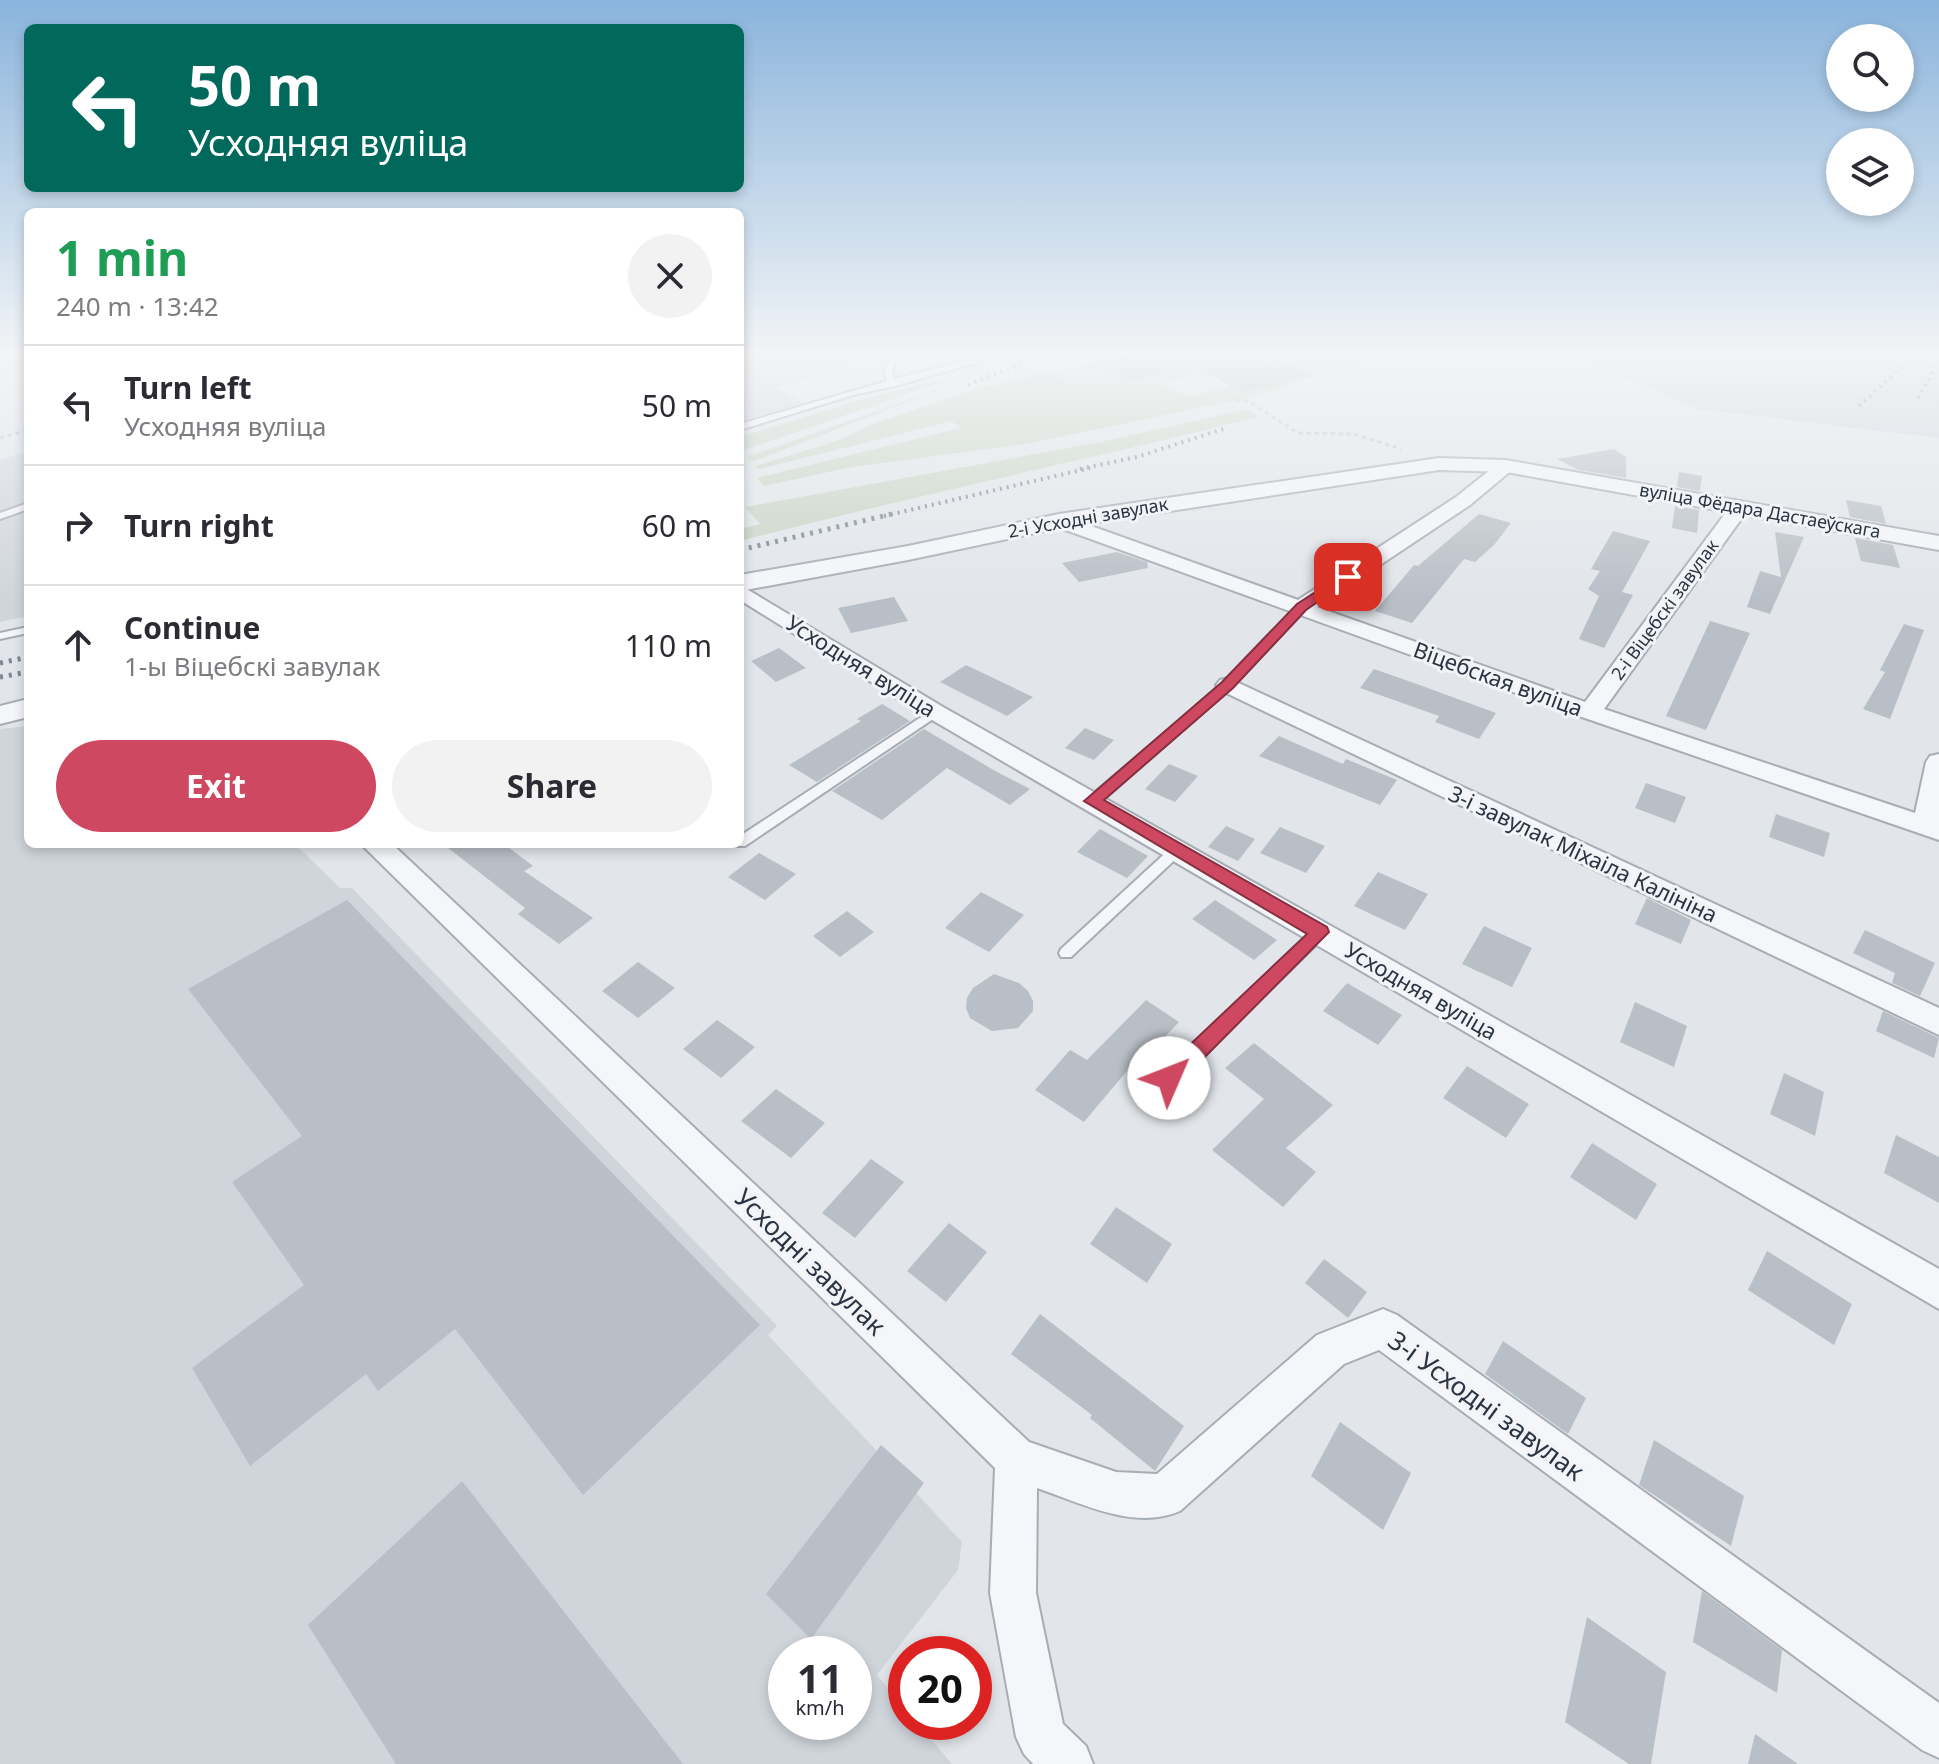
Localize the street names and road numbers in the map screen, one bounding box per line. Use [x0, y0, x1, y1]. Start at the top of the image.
street label: вуліца Фёдара Дастаеўскага [1638, 477, 1883, 543]
street label: 2-і Усходні завулак [1006, 491, 1170, 543]
street label: 2-і Віцебскі завулак [1605, 534, 1724, 685]
street label: Усходняя вуліца [781, 607, 942, 723]
street label: Віцебская вуліца [1410, 634, 1587, 723]
street label: 3-і завулак Міхаіла Калініна [1444, 778, 1723, 929]
street label: Усходняя вуліца [1340, 934, 1503, 1046]
street label: Усходні завулак [727, 1180, 894, 1343]
street label: 3-і Усходні завулак [1381, 1322, 1592, 1489]

